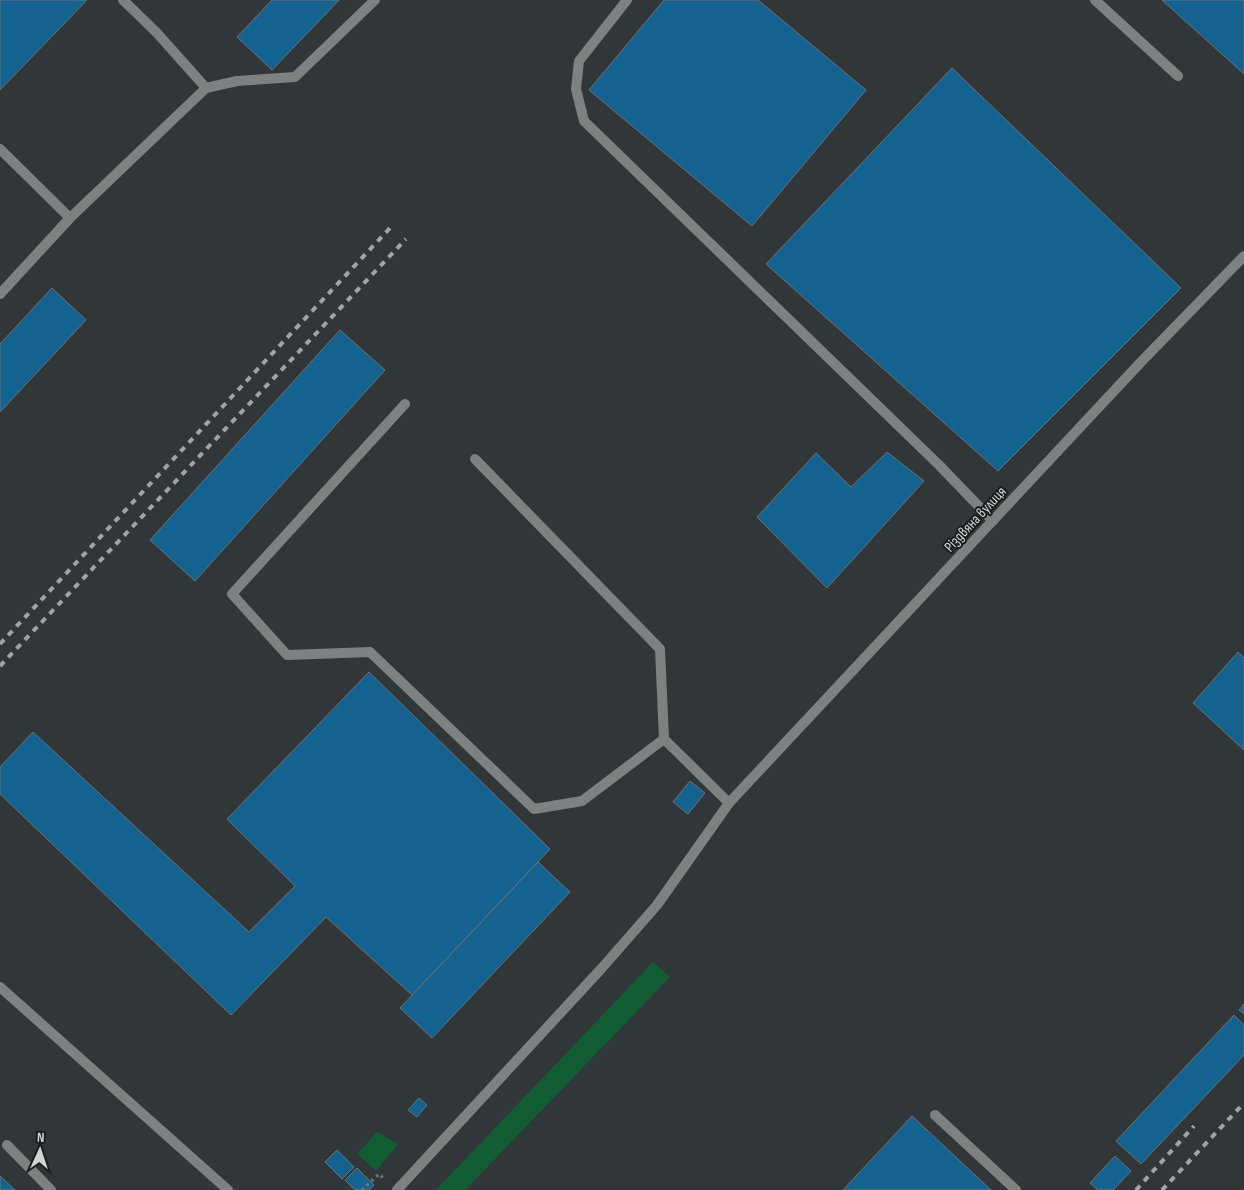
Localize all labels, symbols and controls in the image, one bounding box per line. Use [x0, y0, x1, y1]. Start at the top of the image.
street label: Різдвяна вулиця [940, 482, 1011, 556]
north arrow [15, 1125, 65, 1175]
text: N [36, 1129, 45, 1146]

